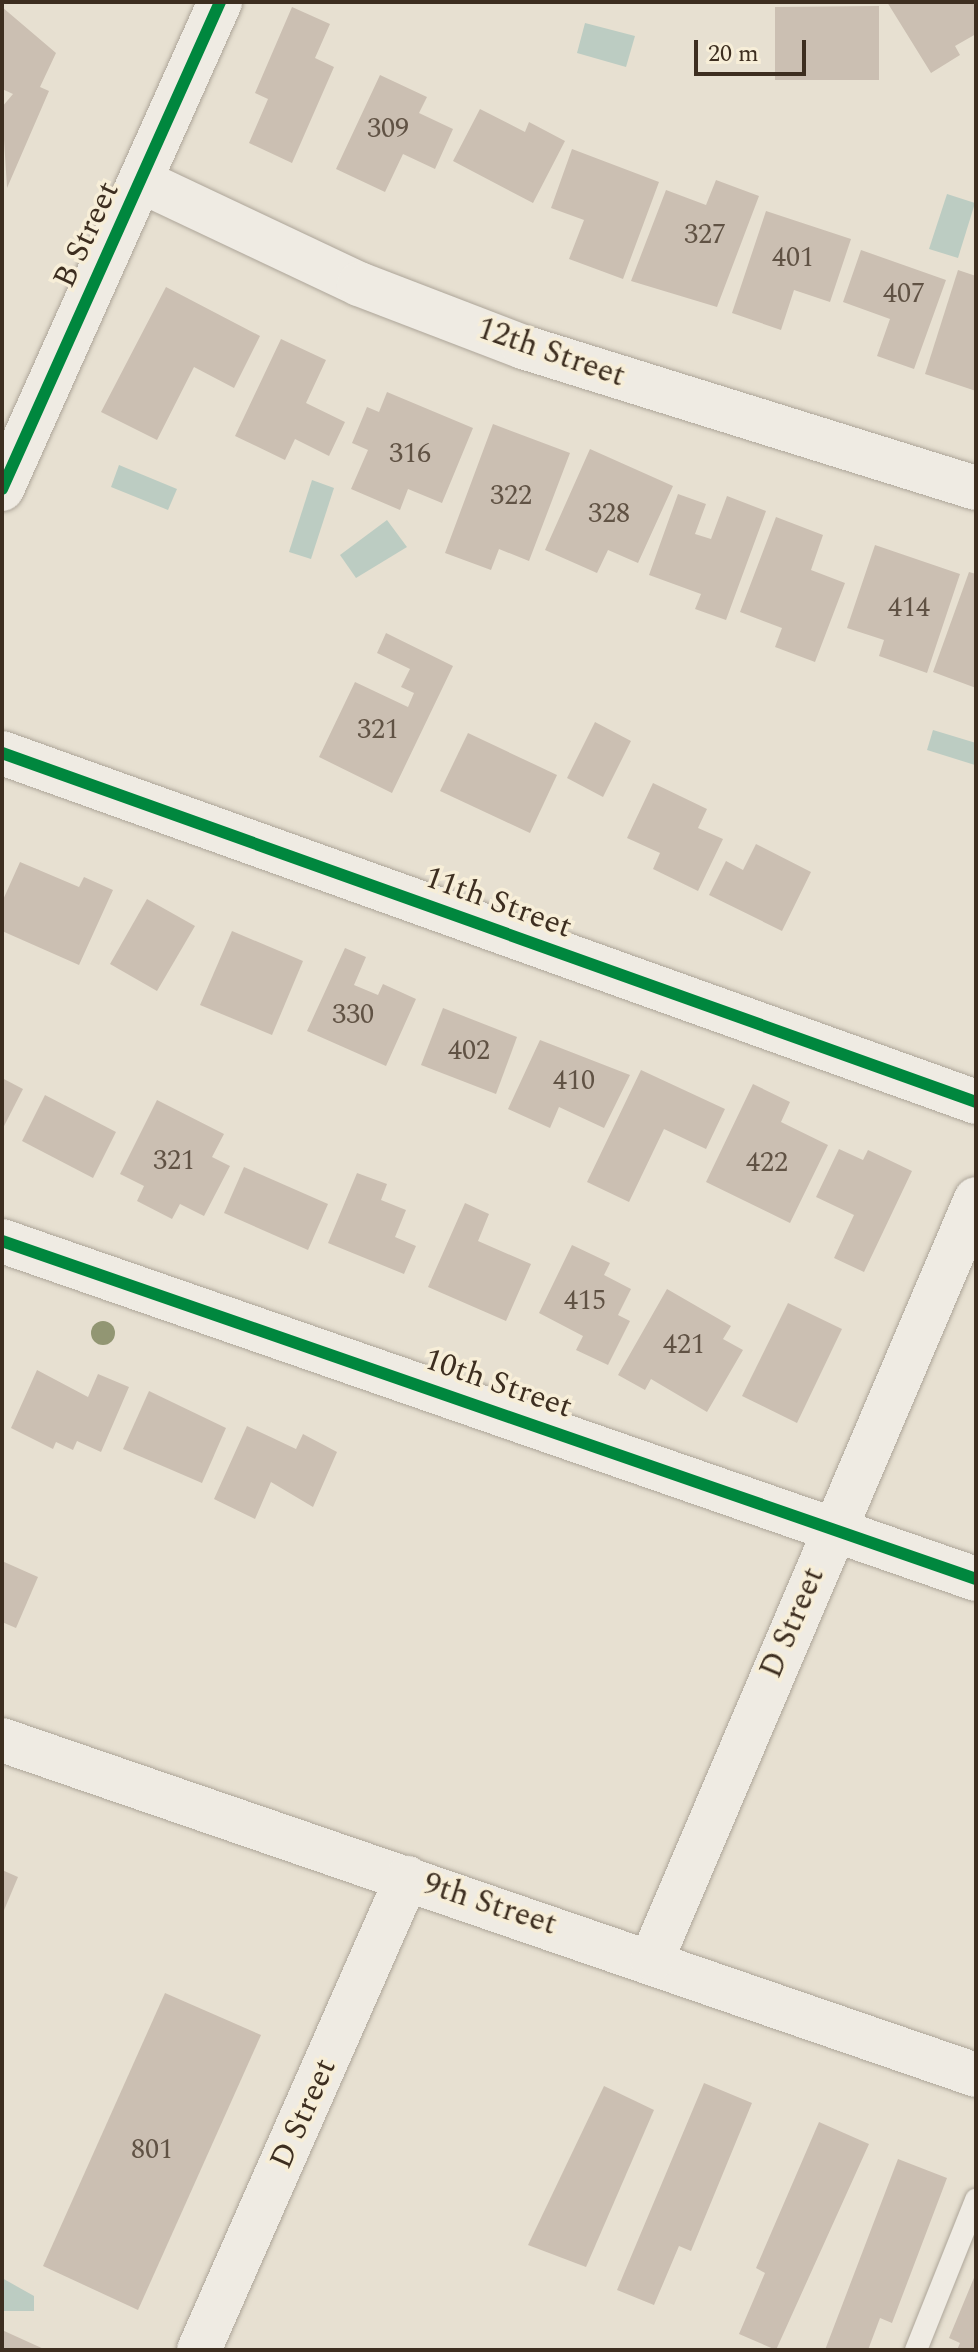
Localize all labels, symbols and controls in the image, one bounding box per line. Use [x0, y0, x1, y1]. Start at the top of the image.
scale bar [698, 24, 810, 74]
text: 20 m [708, 36, 759, 72]
house number: 309 [367, 112, 409, 146]
street label: B Street [46, 176, 128, 294]
house number: 327 [684, 218, 726, 252]
house number: 401 [772, 241, 814, 275]
house number: 407 [883, 277, 925, 311]
street label: 12th Street [472, 310, 630, 396]
house number: 316 [389, 437, 431, 471]
house number: 322 [490, 479, 532, 513]
house number: 328 [588, 497, 630, 531]
house number: 414 [888, 591, 930, 625]
house number: 321 [357, 713, 399, 747]
street label: 11th Street [419, 859, 577, 947]
house number: 330 [332, 998, 374, 1032]
house number: 402 [448, 1034, 490, 1068]
house number: 410 [553, 1064, 595, 1098]
house number: 321 [153, 1144, 195, 1178]
house number: 422 [746, 1146, 788, 1180]
house number: 415 [564, 1284, 606, 1318]
house number: 421 [663, 1328, 705, 1362]
street label: 10th Street [419, 1341, 577, 1427]
street label: D Street [753, 1562, 833, 1684]
street label: 9th Street [418, 1865, 562, 1945]
street label: D Street [263, 2053, 345, 2175]
house number: 801 [131, 2133, 173, 2167]

